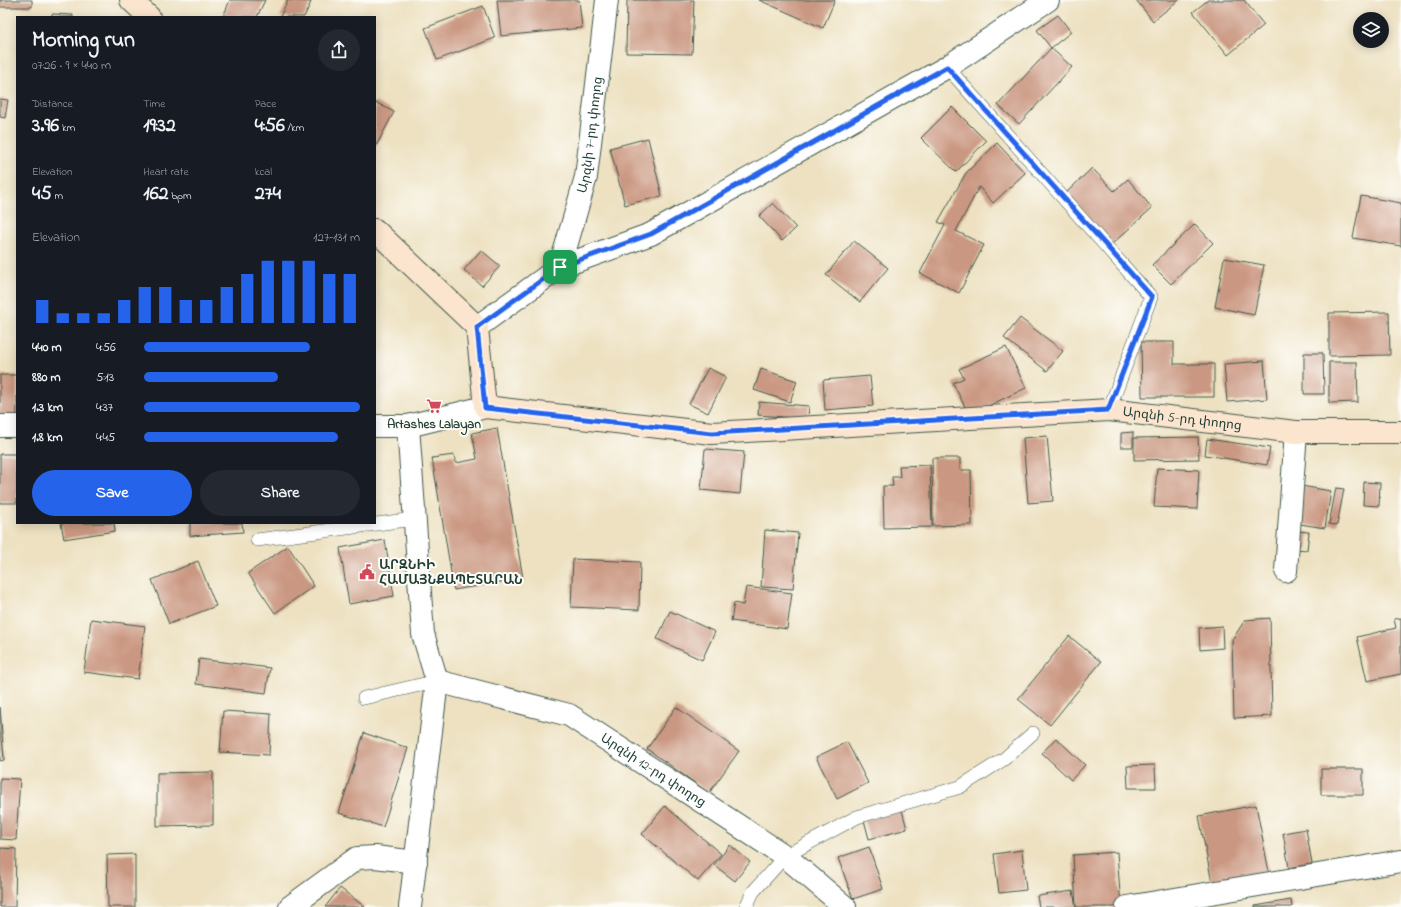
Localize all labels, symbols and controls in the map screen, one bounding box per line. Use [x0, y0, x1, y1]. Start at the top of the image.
map controls [1353, 12, 1389, 48]
button: layers [1353, 12, 1389, 48]
text: Morning run [32, 25, 135, 57]
button: share [318, 29, 360, 71]
text: 07:26 · 9 × 440 m [32, 56, 111, 75]
street label: Արզնի 7-րդ փողոց [572, 75, 607, 196]
text: Distance [32, 96, 73, 112]
text: Time [143, 96, 165, 112]
text: Pace [255, 96, 276, 112]
text: 3.96 [32, 112, 59, 141]
text: 19:32 [143, 112, 176, 141]
text: 4:56 [255, 112, 285, 141]
text: km [59, 120, 75, 136]
text: /km [285, 120, 304, 136]
text: Elevation [32, 164, 72, 180]
text: Heart rate [143, 164, 188, 180]
text: kcal [255, 164, 272, 180]
text: 45 [32, 180, 52, 209]
text: 162 [143, 180, 168, 209]
text: 274 [255, 180, 281, 209]
text: m [52, 188, 63, 204]
text: bpm [168, 188, 192, 204]
text: Elevation [32, 228, 80, 247]
text: 127–131 m [313, 228, 360, 247]
pin [543, 250, 577, 284]
icon: arrive [549, 256, 571, 278]
text: 440 m [32, 338, 62, 357]
text: 4:56 [96, 338, 116, 357]
text: 880 m [32, 368, 61, 387]
text: 5:13 [96, 368, 114, 387]
supermarket icon: Artashes Lalayan [425, 397, 443, 415]
text: 1.3 km [32, 398, 63, 417]
text: 4:37 [96, 398, 113, 417]
street label: Արզնի 5-րդ փողոց [1122, 402, 1243, 435]
place label: Artashes Lalayan [387, 415, 481, 436]
text: 1.8 km [32, 428, 63, 447]
text: 4:45 [96, 428, 115, 447]
button: Save [32, 470, 192, 516]
button: Share [200, 470, 360, 516]
place label: ԱՐԶՆԻԻ ՀԱՄԱՅՆՔԱՊԵՏԱՐԱՆ [379, 556, 523, 590]
public building icon: ԱՐԶՆԻԻ ՀԱՄԱՅՆՔԱՊԵՏԱՐԱՆ [358, 563, 376, 581]
street label: Արզնի 12-րդ փողոց [597, 728, 710, 812]

